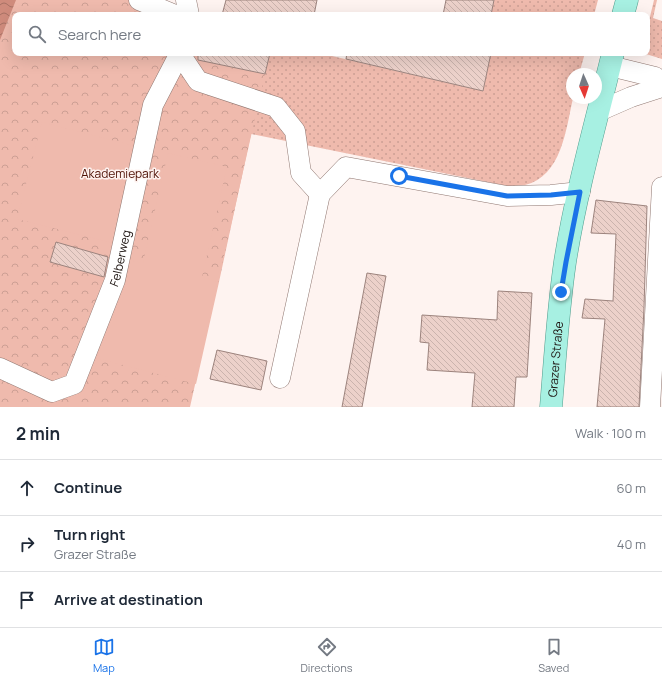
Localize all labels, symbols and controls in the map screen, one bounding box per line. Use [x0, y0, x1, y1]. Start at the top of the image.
search box [12, 12, 650, 56]
icon: search [26, 23, 48, 45]
text: Search here [58, 24, 141, 45]
north arrow [566, 68, 602, 104]
park label: Akademiepark [81, 165, 160, 182]
route start [390, 167, 408, 185]
street label: Felberweg [105, 228, 134, 289]
route end [552, 283, 570, 301]
street label: Grazer Straße [543, 320, 567, 398]
text: 2 min [16, 422, 60, 445]
text: Walk · 100 m [575, 424, 646, 442]
icon: ahead [16, 477, 38, 499]
text: Continue [54, 477, 122, 498]
text: 60 m [616, 479, 646, 497]
text: Turn right [54, 524, 125, 545]
icon: right [16, 533, 38, 555]
text: 40 m [617, 535, 646, 553]
text: Grazer Straße [54, 545, 136, 563]
icon: arrive [16, 589, 38, 611]
text: Arrive at destination [54, 589, 203, 610]
tab: Map [93, 636, 115, 675]
tab: Directions [300, 636, 353, 675]
tab: Saved [538, 636, 569, 675]

